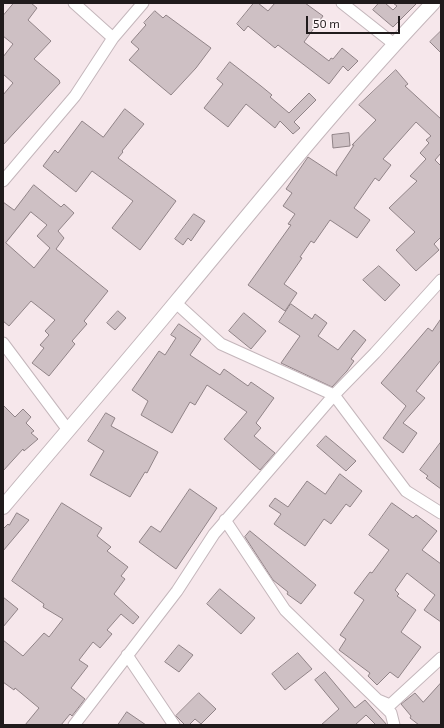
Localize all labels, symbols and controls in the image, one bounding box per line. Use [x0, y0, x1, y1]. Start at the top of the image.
scale bar [308, 8, 402, 34]
text: 50 m [313, 16, 340, 30]

